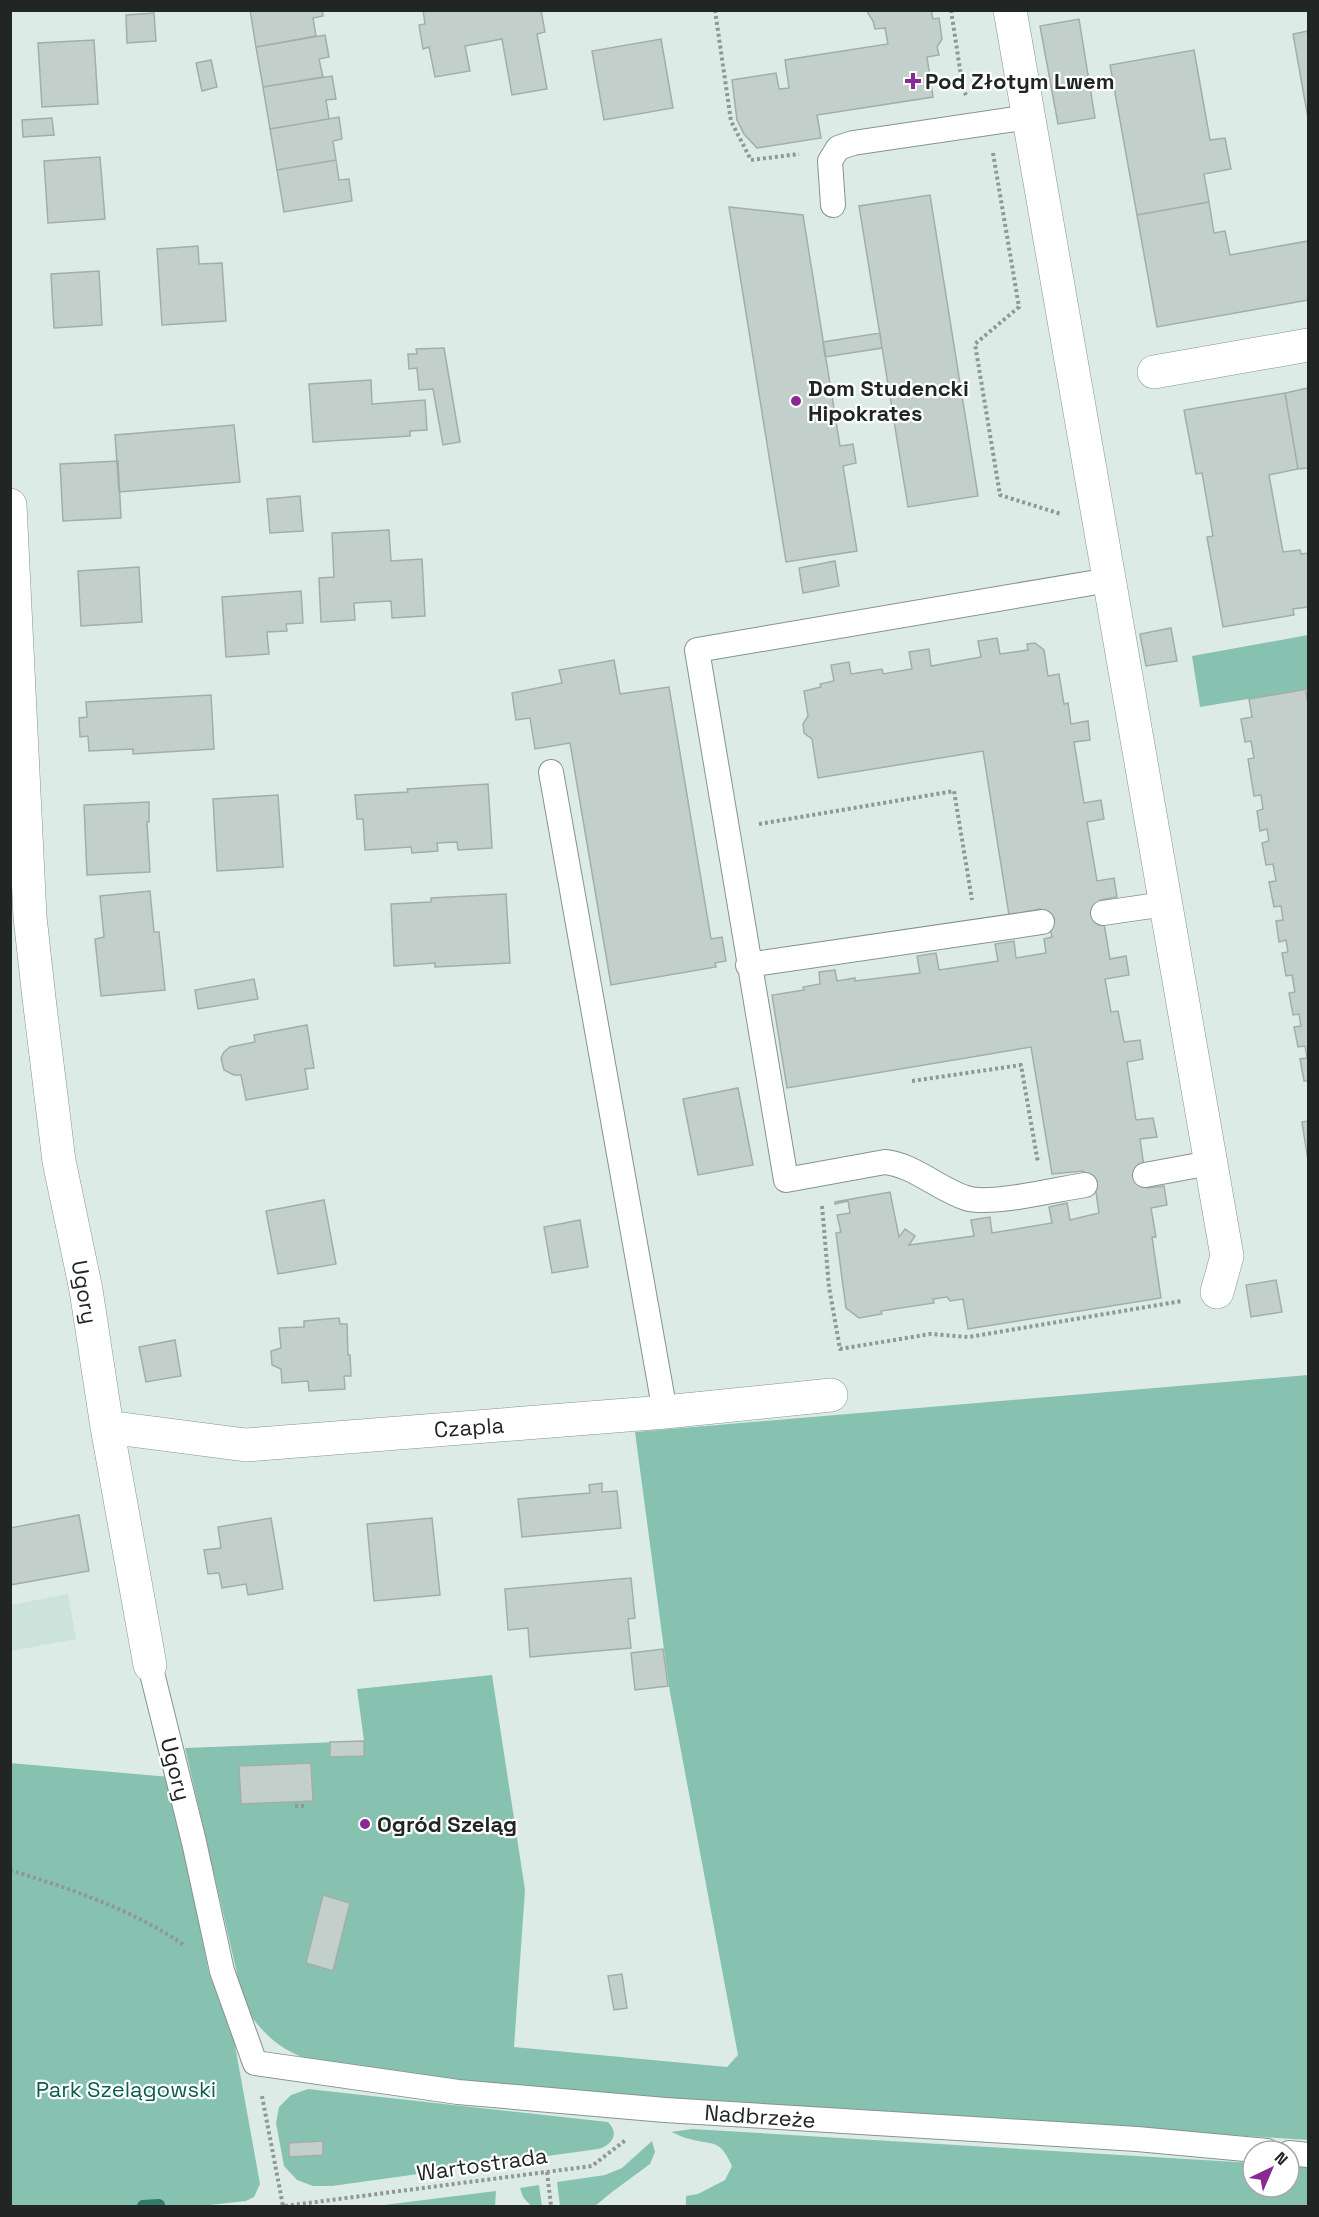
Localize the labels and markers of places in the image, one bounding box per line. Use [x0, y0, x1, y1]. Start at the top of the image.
place label: Pod Złotym Lwem [925, 67, 1115, 95]
marker: Pod Złotym Lwem [906, 74, 920, 88]
place label: Dom Studencki Hipokrates [808, 374, 969, 427]
marker: Dom Studencki Hipokrates [789, 394, 803, 408]
place label: Ogród Szeląg [377, 1810, 517, 1838]
marker: Ogród Szeląg [358, 1817, 372, 1831]

